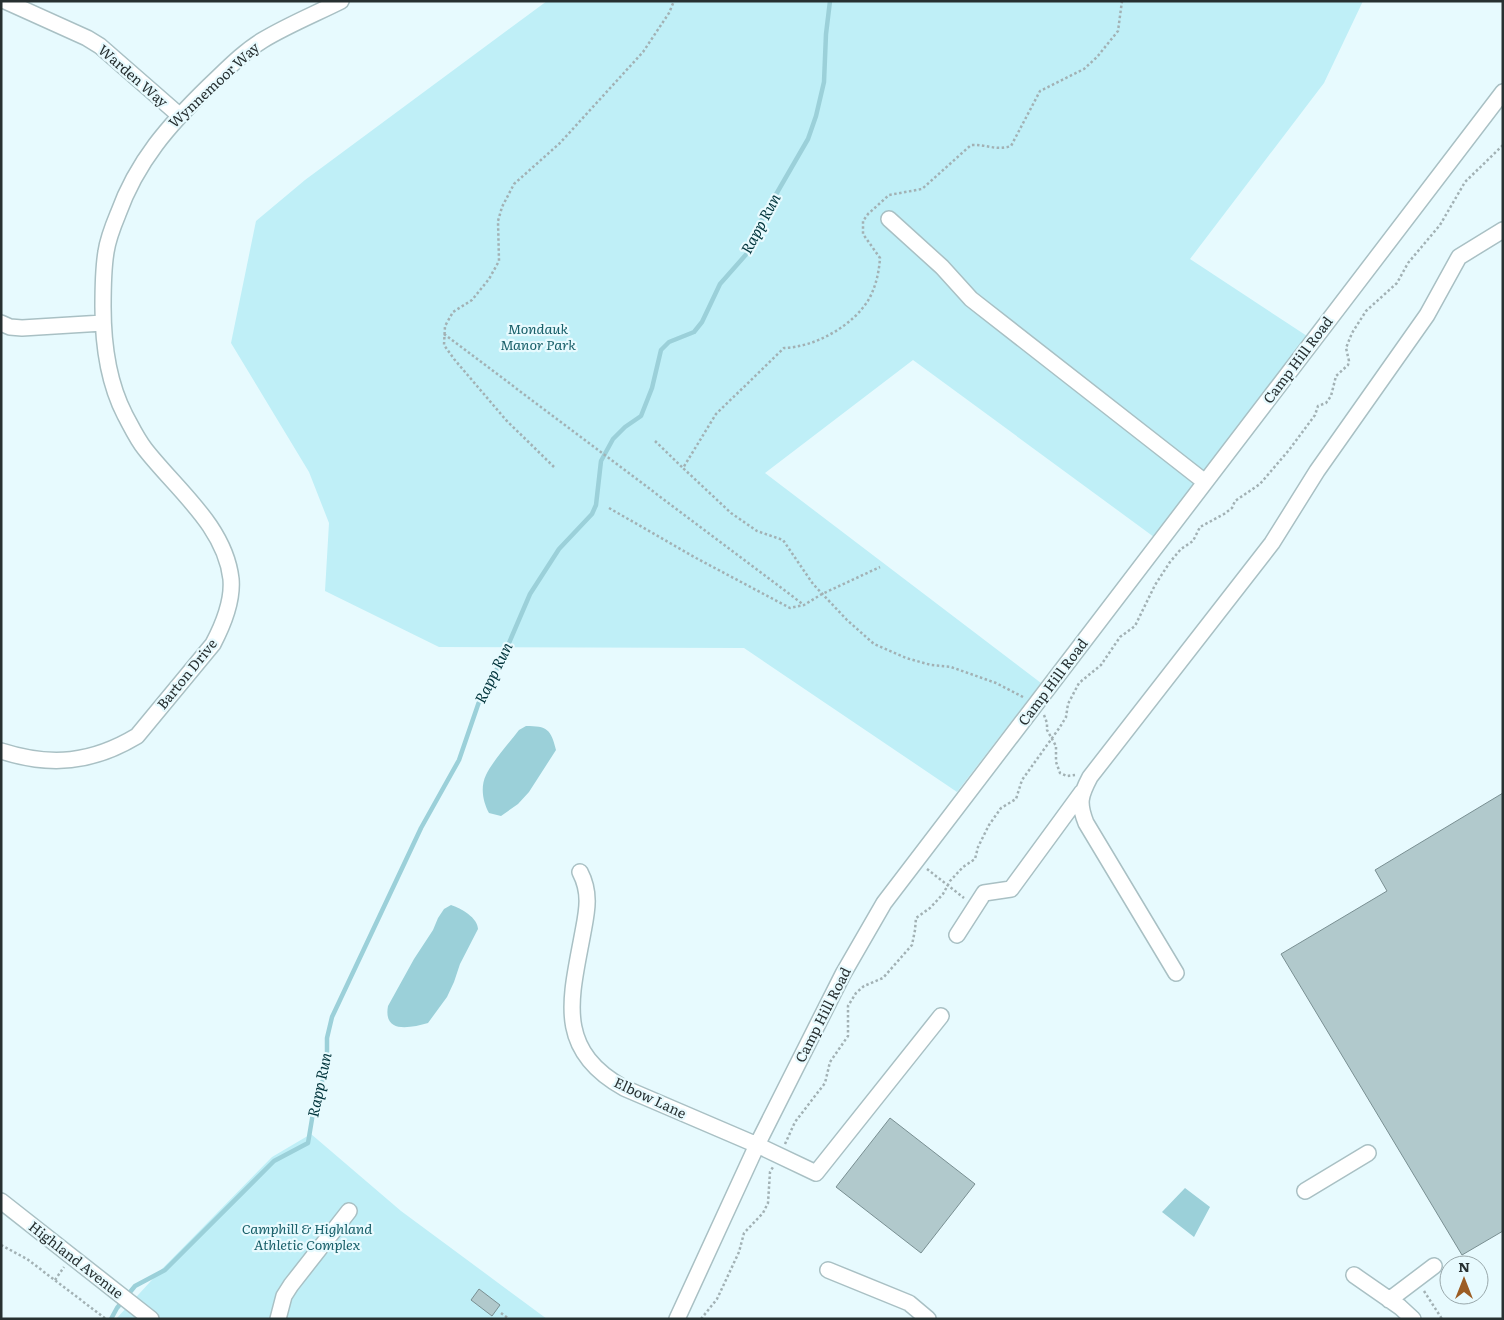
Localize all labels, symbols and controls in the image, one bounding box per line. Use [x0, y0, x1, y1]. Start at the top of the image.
street label: Wynnemoor Way [164, 36, 264, 132]
street label: Warden Way [94, 39, 174, 112]
water label: Rapp Run [734, 189, 785, 258]
street label: Camp Hill Road [1258, 311, 1337, 407]
park label: Mondauk Manor Park [500, 318, 576, 354]
street label: Camp Hill Road [1013, 633, 1092, 729]
street label: Barton Drive [151, 634, 221, 713]
water label: Rapp Run [468, 638, 517, 707]
street label: Camp Hill Road [789, 963, 855, 1066]
water label: Rapp Run [300, 1050, 337, 1119]
street label: Elbow Lane [611, 1072, 690, 1123]
street label: Highland Avenue [25, 1216, 128, 1303]
park label: Camphill & Highland Athletic Complex [242, 1218, 372, 1254]
north arrow [1439, 1255, 1489, 1305]
text: N [1458, 1256, 1470, 1276]

